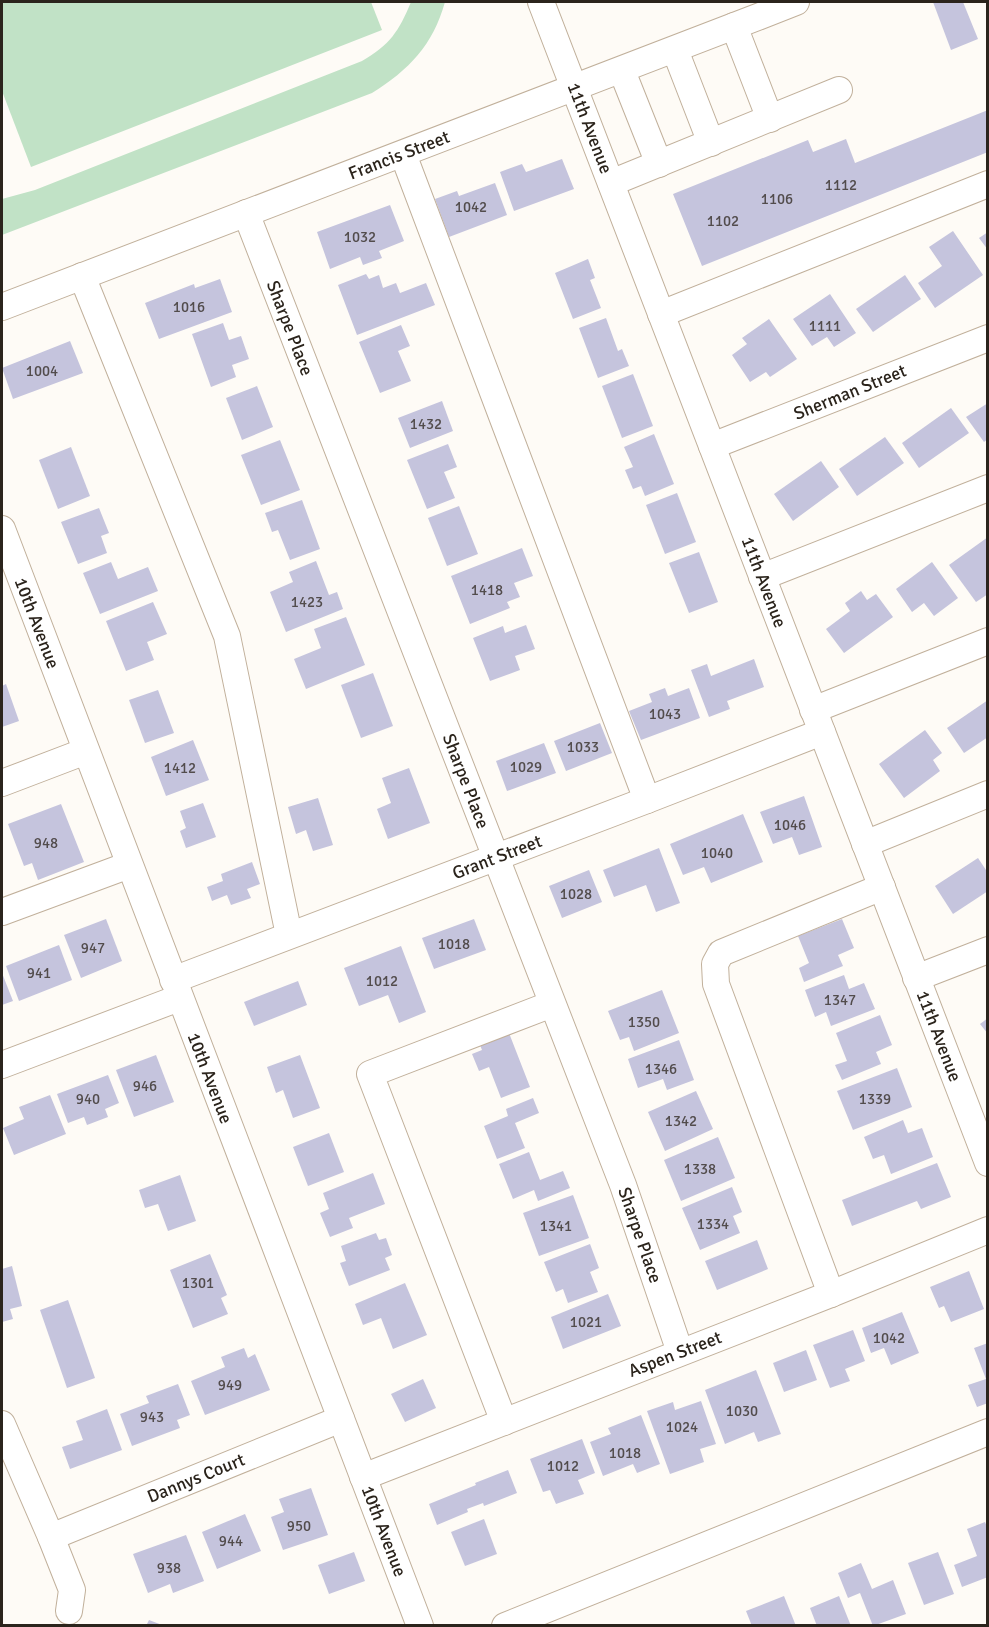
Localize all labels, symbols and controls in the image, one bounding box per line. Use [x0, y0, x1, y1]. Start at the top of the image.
street label: 11th Avenue [563, 79, 617, 177]
street label: Francis Street [345, 126, 453, 184]
house number: 1112 [825, 176, 857, 194]
house number: 1106 [761, 190, 793, 208]
house number: 1042 [455, 198, 487, 216]
house number: 1102 [707, 212, 739, 230]
house number: 1032 [344, 228, 376, 246]
street label: Sharpe Place [262, 277, 318, 379]
house number: 1016 [173, 298, 205, 316]
house number: 1111 [809, 317, 841, 335]
street label: Sherman Street [790, 359, 910, 425]
house number: 1004 [26, 362, 58, 380]
house number: 1432 [410, 415, 442, 433]
street label: 11th Avenue [737, 533, 791, 631]
street label: 10th Avenue [10, 574, 64, 672]
house number: 1418 [471, 581, 503, 599]
house number: 1423 [291, 593, 323, 611]
house number: 1043 [649, 705, 681, 723]
street label: Sharpe Place [438, 730, 494, 832]
house number: 1033 [567, 738, 599, 756]
house number: 1029 [510, 758, 542, 776]
house number: 1412 [164, 759, 196, 777]
house number: 1046 [774, 816, 806, 834]
street label: Grant Street [449, 830, 545, 884]
house number: 948 [34, 834, 58, 852]
house number: 1040 [701, 844, 733, 862]
house number: 1028 [560, 885, 592, 903]
house number: 1018 [438, 935, 470, 953]
house number: 947 [81, 939, 105, 957]
house number: 941 [27, 964, 51, 982]
house number: 1012 [366, 972, 398, 990]
street label: 11th Avenue [912, 987, 966, 1085]
house number: 1347 [824, 991, 856, 1009]
house number: 1350 [628, 1013, 660, 1031]
street label: 10th Avenue [183, 1029, 237, 1127]
house number: 1346 [645, 1060, 677, 1078]
house number: 946 [133, 1077, 157, 1095]
house number: 940 [76, 1090, 100, 1108]
house number: 1339 [859, 1090, 891, 1108]
house number: 1342 [665, 1112, 697, 1130]
house number: 1338 [684, 1160, 716, 1178]
street label: Sharpe Place [613, 1184, 667, 1286]
house number: 1334 [697, 1215, 729, 1233]
house number: 1341 [540, 1217, 572, 1235]
house number: 1301 [182, 1274, 214, 1292]
house number: 1021 [570, 1313, 602, 1331]
street label: Aspen Street [625, 1326, 725, 1382]
house number: 1042 [873, 1329, 905, 1347]
house number: 949 [218, 1376, 242, 1394]
house number: 1030 [726, 1402, 758, 1420]
house number: 943 [140, 1408, 164, 1426]
house number: 1024 [666, 1418, 698, 1436]
house number: 1018 [609, 1444, 641, 1462]
street label: Dannys Court [144, 1448, 248, 1508]
house number: 1012 [547, 1457, 579, 1475]
street label: 10th Avenue [357, 1482, 411, 1580]
house number: 950 [287, 1517, 311, 1535]
house number: 944 [219, 1532, 243, 1550]
house number: 938 [157, 1559, 181, 1577]

